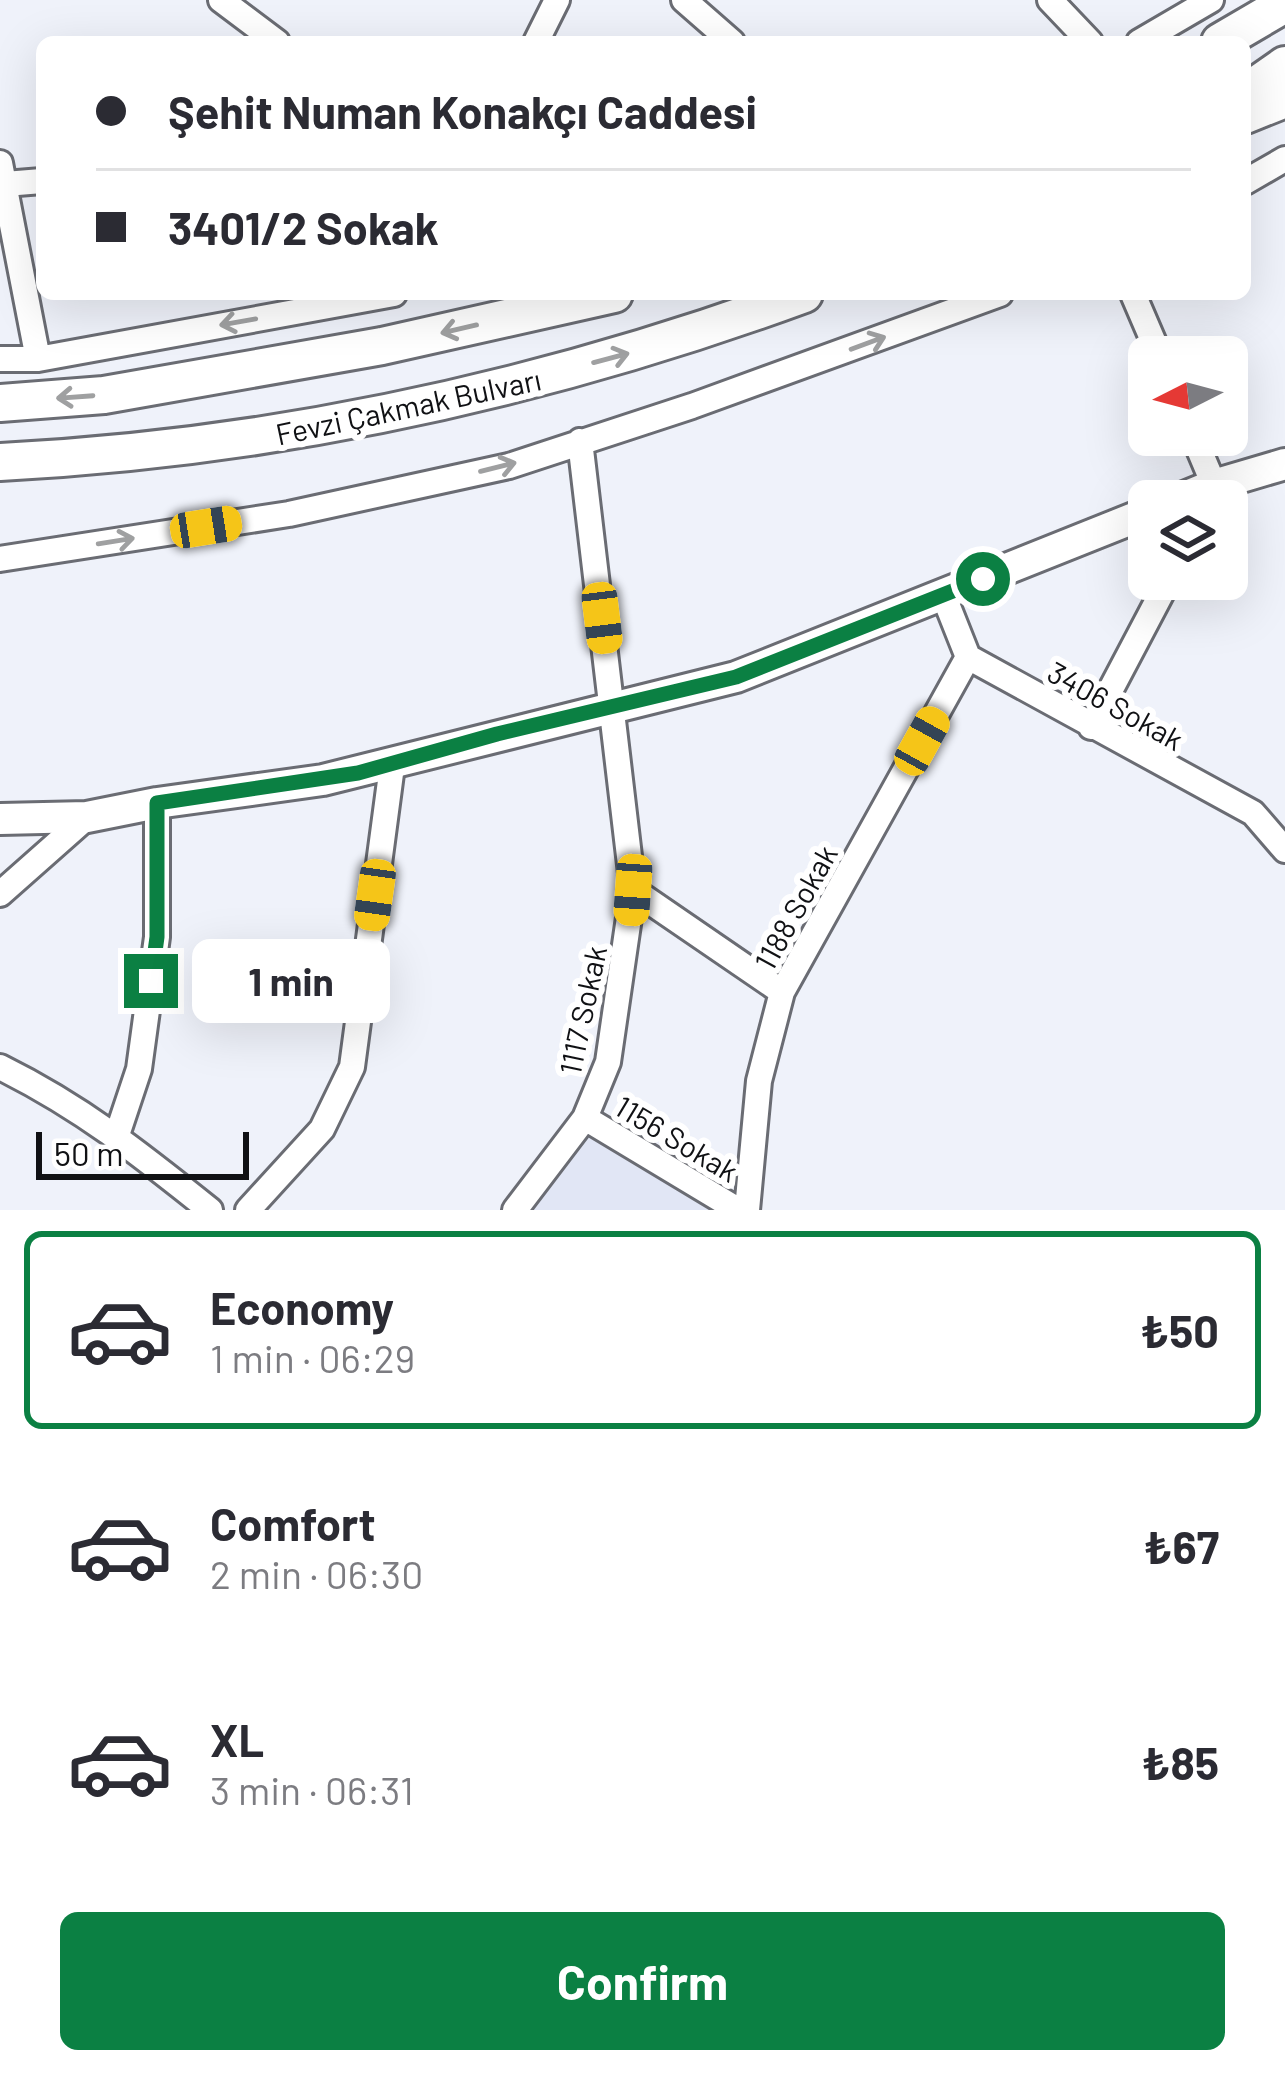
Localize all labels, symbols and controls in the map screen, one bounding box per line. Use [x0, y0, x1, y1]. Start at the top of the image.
text: Şehit Numan Konakçı Caddesi [168, 84, 757, 138]
text: 3401/2 Sokak [168, 200, 439, 254]
one-way arrow [219, 311, 258, 334]
one-way arrow [441, 319, 479, 341]
one-way arrow [849, 331, 886, 352]
north arrow [1128, 336, 1248, 456]
map controls [1128, 336, 1248, 600]
one-way arrow [591, 346, 629, 368]
street label: Fevzi Çakmak Bulvarı [272, 360, 544, 452]
one-way arrow [56, 386, 95, 409]
one-way arrow [479, 455, 517, 477]
button: layers [1128, 480, 1248, 600]
car [168, 504, 244, 550]
one-way arrow [95, 529, 134, 552]
route start [956, 552, 1010, 606]
car [580, 580, 624, 656]
street label: 3406 Sokak [1042, 653, 1190, 757]
car [889, 701, 955, 781]
street label: 1188 Sokak [746, 838, 844, 976]
car [613, 853, 653, 927]
car [352, 857, 398, 933]
callout: 1 min [193, 939, 391, 1023]
street label: 1117 Sokak [551, 942, 613, 1078]
route end [124, 954, 178, 1008]
text: 1 min [248, 957, 334, 1004]
street label: 1156 Sokak [609, 1087, 745, 1189]
scale bar [36, 1126, 249, 1179]
text: 50 m [54, 1133, 124, 1173]
icon: car [66, 1276, 174, 1384]
text: Economy [210, 1280, 394, 1334]
text: ₺50 [1140, 1303, 1219, 1357]
text: 1 min · 06:29 [210, 1334, 415, 1381]
icon: car [66, 1492, 174, 1600]
text: Comfort [210, 1496, 376, 1550]
text: ₺67 [1143, 1519, 1219, 1573]
text: 2 min · 06:30 [210, 1550, 423, 1597]
icon: car [66, 1708, 174, 1816]
text: XL [210, 1712, 264, 1766]
text: ₺85 [1141, 1735, 1219, 1789]
text: 3 min · 06:31 [210, 1766, 414, 1813]
button: Confirm [60, 1912, 1225, 2050]

